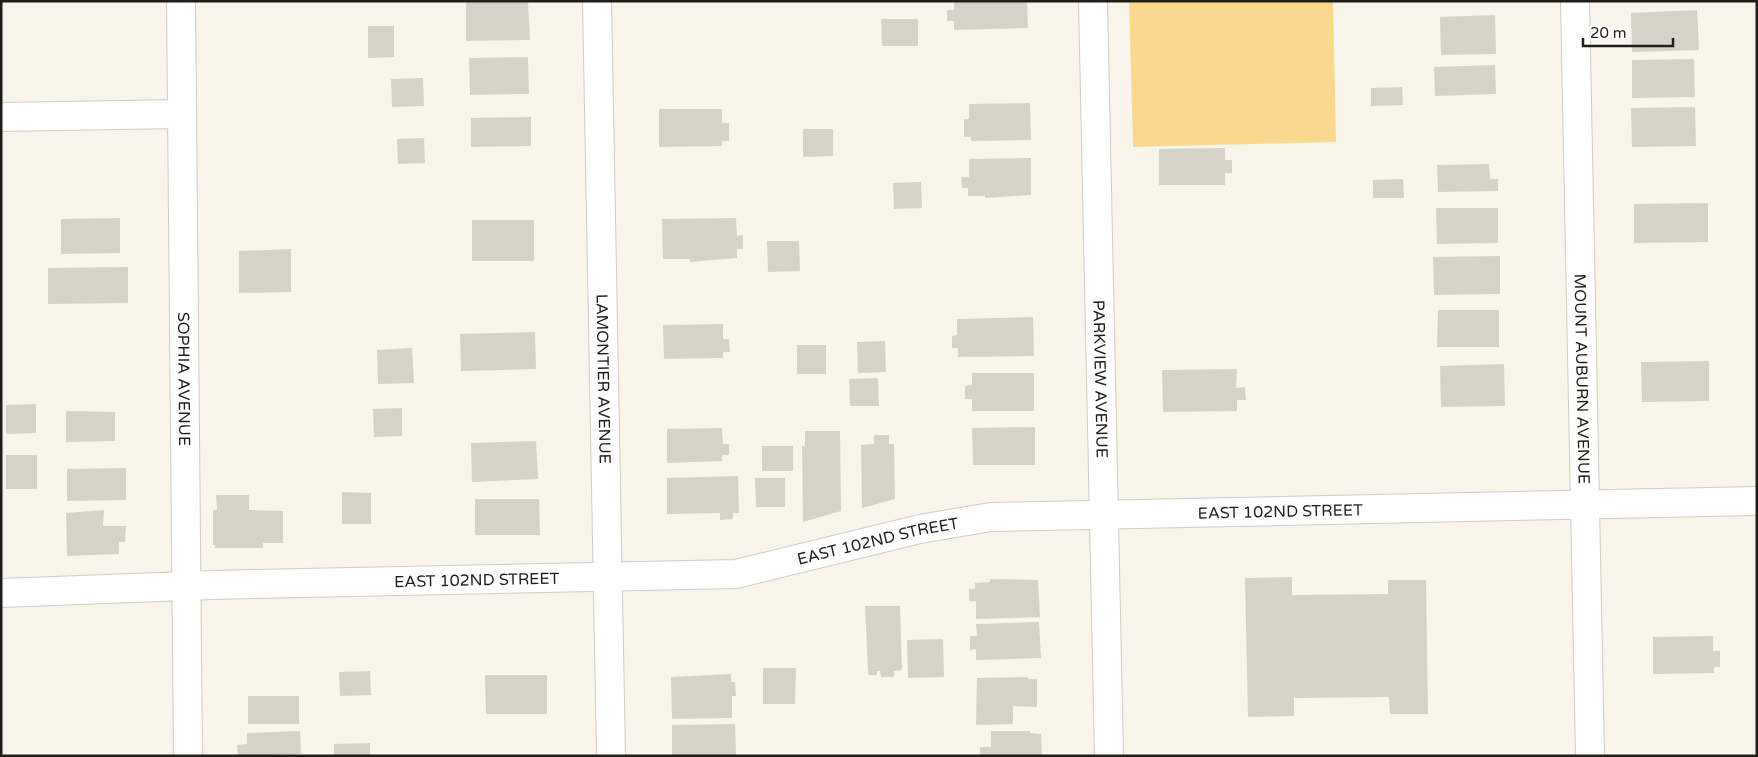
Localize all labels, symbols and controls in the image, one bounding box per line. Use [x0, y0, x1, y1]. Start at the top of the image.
scale bar [1583, 15, 1673, 47]
text: 20 m [1590, 24, 1627, 42]
street label: MOUNT AUBURN AVENUE [1569, 273, 1594, 484]
street label: LAMONTIER AVENUE [591, 294, 615, 464]
street label: PARKVIEW AVENUE [1088, 300, 1112, 458]
street label: SOPHIA AVENUE [173, 312, 194, 446]
street label: EAST 102ND STREET [1197, 500, 1363, 524]
street label: EAST 102ND STREET [795, 514, 960, 570]
street label: EAST 102ND STREET [394, 569, 560, 592]

